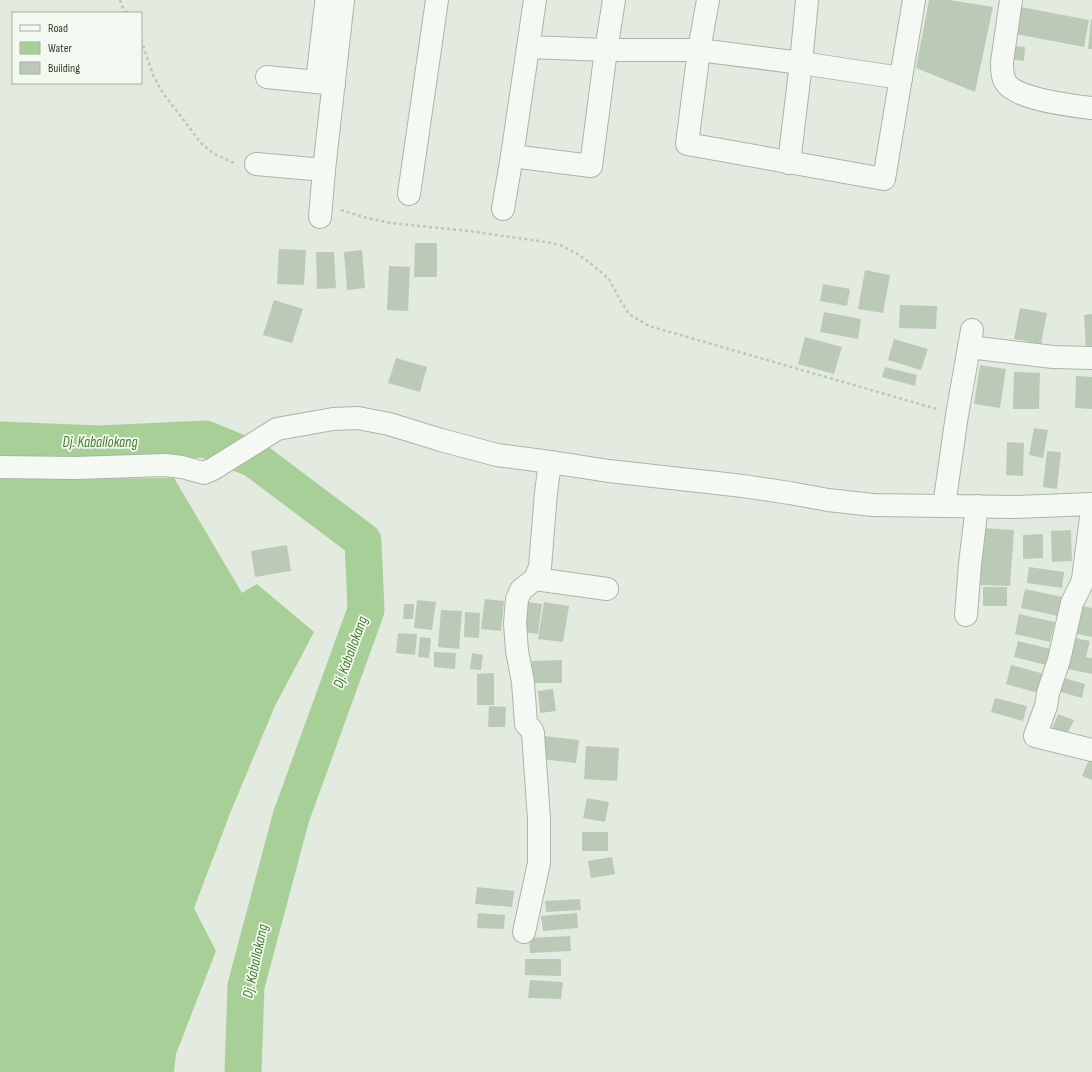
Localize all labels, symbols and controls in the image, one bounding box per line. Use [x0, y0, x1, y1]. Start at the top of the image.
legend [12, 12, 142, 84]
text: Road [48, 21, 68, 36]
text: Water [48, 41, 72, 56]
text: Building [48, 61, 80, 76]
water label: Dj. Kaballokang [63, 433, 137, 452]
water label: Dj. Kaballokang [329, 614, 372, 691]
water label: Dj. Kaballokang [238, 922, 273, 1000]

